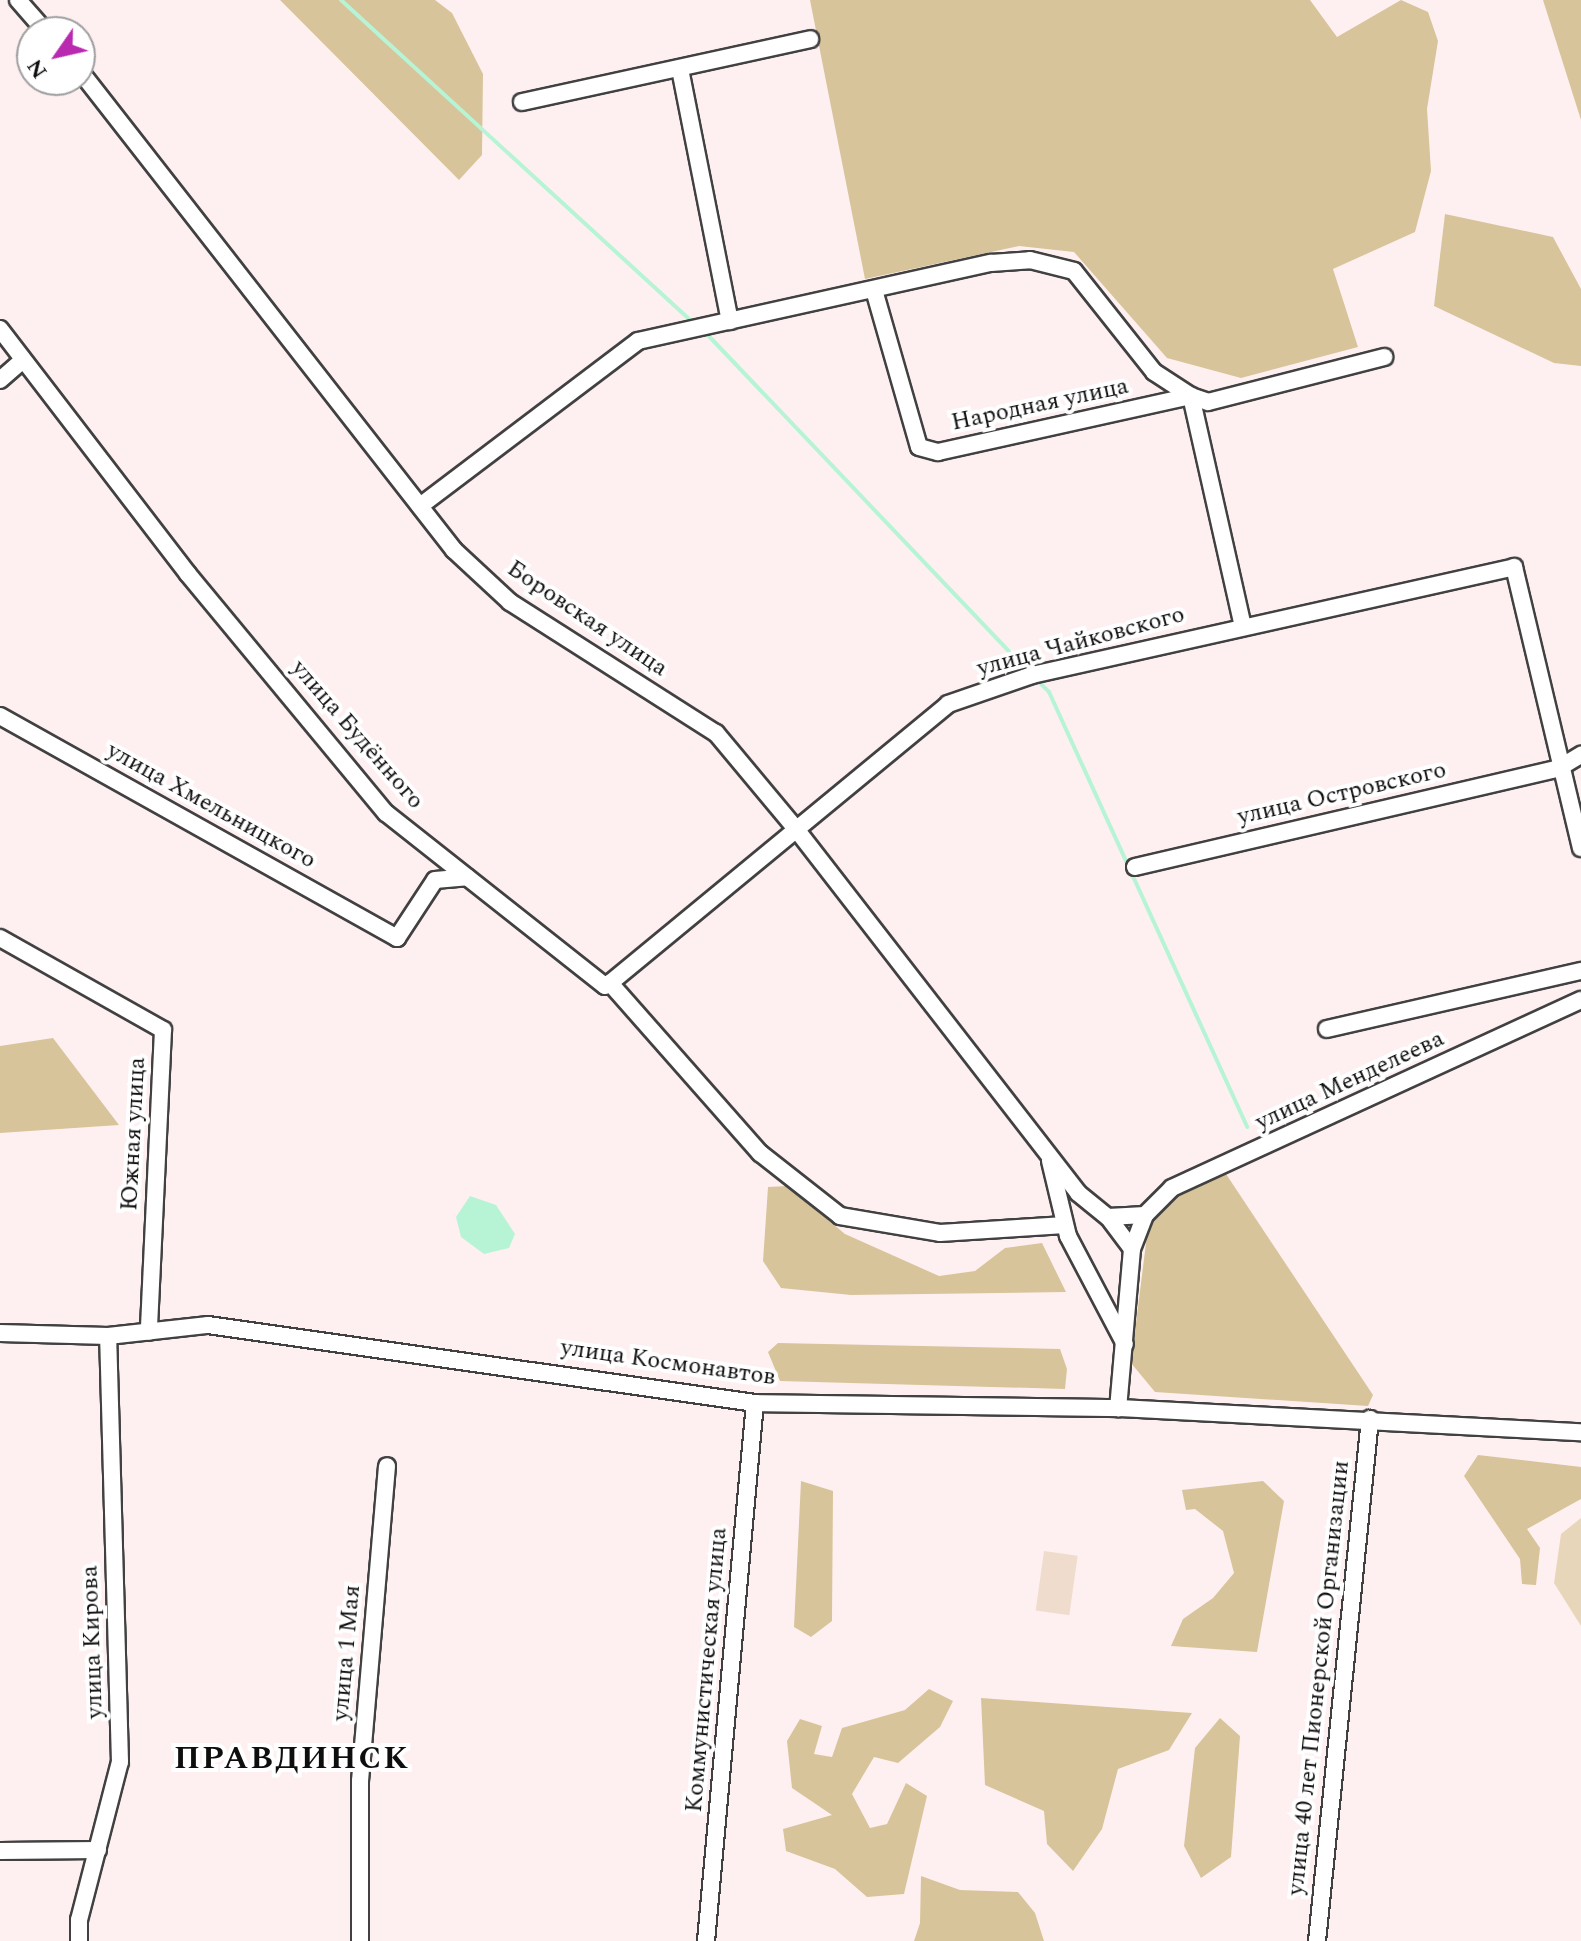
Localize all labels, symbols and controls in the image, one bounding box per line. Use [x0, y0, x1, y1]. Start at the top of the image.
north arrow [16, 16, 96, 96]
text: N [19, 52, 56, 85]
street label: Народная улица [949, 372, 1131, 438]
street label: Боровская улица [501, 555, 673, 683]
street label: улица Чайковского [974, 600, 1188, 684]
street label: улица Будённого [284, 655, 430, 815]
street label: улица Хмельницкого [102, 737, 320, 875]
street label: улица Островского [1235, 756, 1449, 832]
street label: улица Менделеева [1251, 1025, 1449, 1137]
street label: Южная улица [116, 1056, 152, 1212]
street label: улица Космонавтов [559, 1334, 777, 1392]
street label: улица 40 лет Пионерской Организации [1282, 1459, 1356, 1897]
street label: Коммунистическая улица [680, 1526, 734, 1814]
street label: улица Кирова [76, 1565, 110, 1719]
street label: улица 1 Мая [327, 1584, 367, 1722]
district label: ПРАВДИНСК [174, 1740, 410, 1778]

